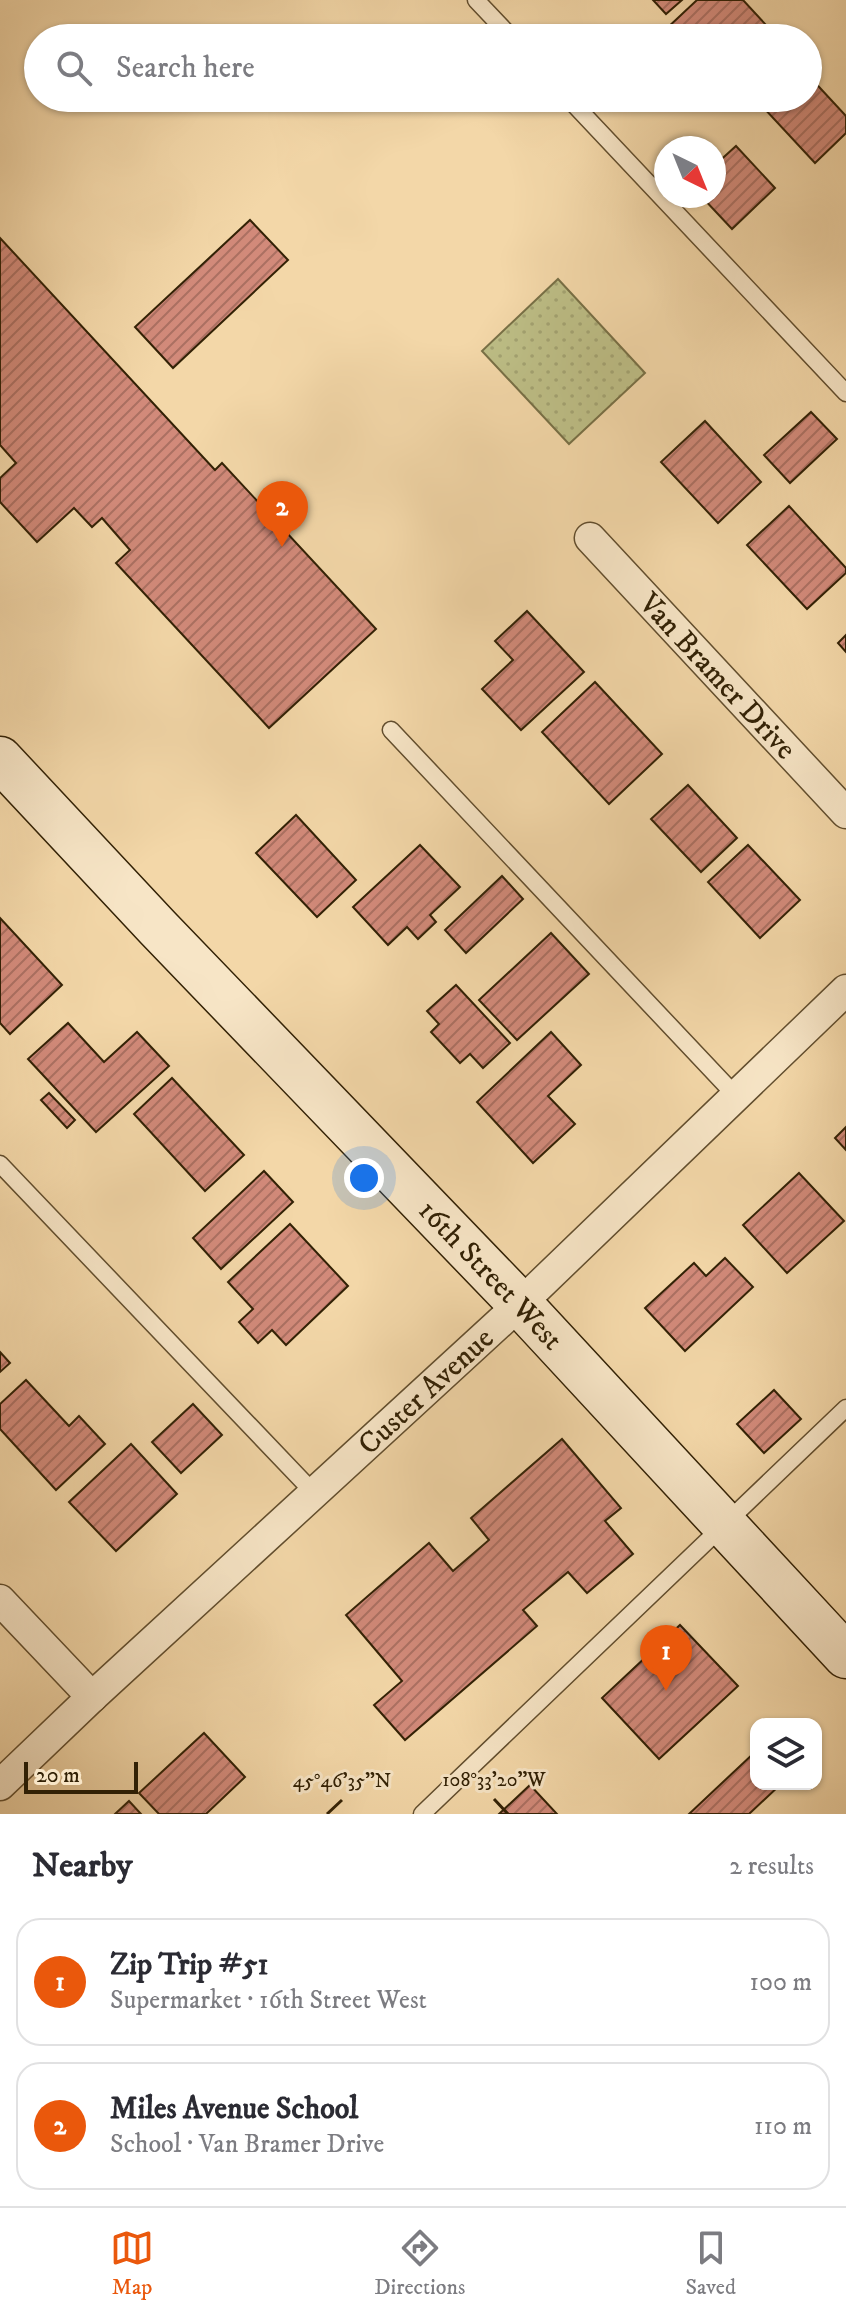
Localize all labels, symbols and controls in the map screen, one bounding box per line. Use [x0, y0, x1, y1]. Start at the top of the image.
search box [24, 24, 822, 112]
icon: search [52, 46, 96, 90]
text: Search here [116, 50, 255, 87]
north arrow [654, 136, 726, 208]
pin: 2 [256, 481, 308, 547]
street label: Van Bramer Drive [630, 585, 803, 768]
your location [344, 1158, 384, 1198]
street label: 16th Street West [410, 1193, 570, 1358]
street label: Custer Avenue [351, 1321, 502, 1463]
pin: 1 [640, 1625, 692, 1691]
map controls [750, 1718, 822, 1790]
button: layers [750, 1718, 822, 1790]
scale bar [24, 1758, 138, 1794]
text: 20 m [36, 1762, 80, 1789]
text: 108°33'20"W [442, 1768, 546, 1793]
text: 45°46'35"N [293, 1769, 391, 1794]
text: Nearby [32, 1845, 133, 1887]
text: 2 results [729, 1850, 814, 1883]
text: Zip Trip #51 [110, 1947, 269, 1984]
text: 1 [55, 1966, 65, 1999]
text: 100 m [749, 1966, 812, 1999]
text: Supermarket · 16th Street West [110, 1984, 427, 2017]
text: Miles Avenue School [110, 2091, 358, 2128]
text: 2 [54, 2110, 66, 2143]
text: 110 m [754, 2110, 812, 2143]
text: School · Van Bramer Drive [110, 2128, 384, 2161]
tab: Map [110, 2226, 154, 2301]
tab: Directions [374, 2226, 465, 2301]
tab: Saved [685, 2226, 736, 2301]

